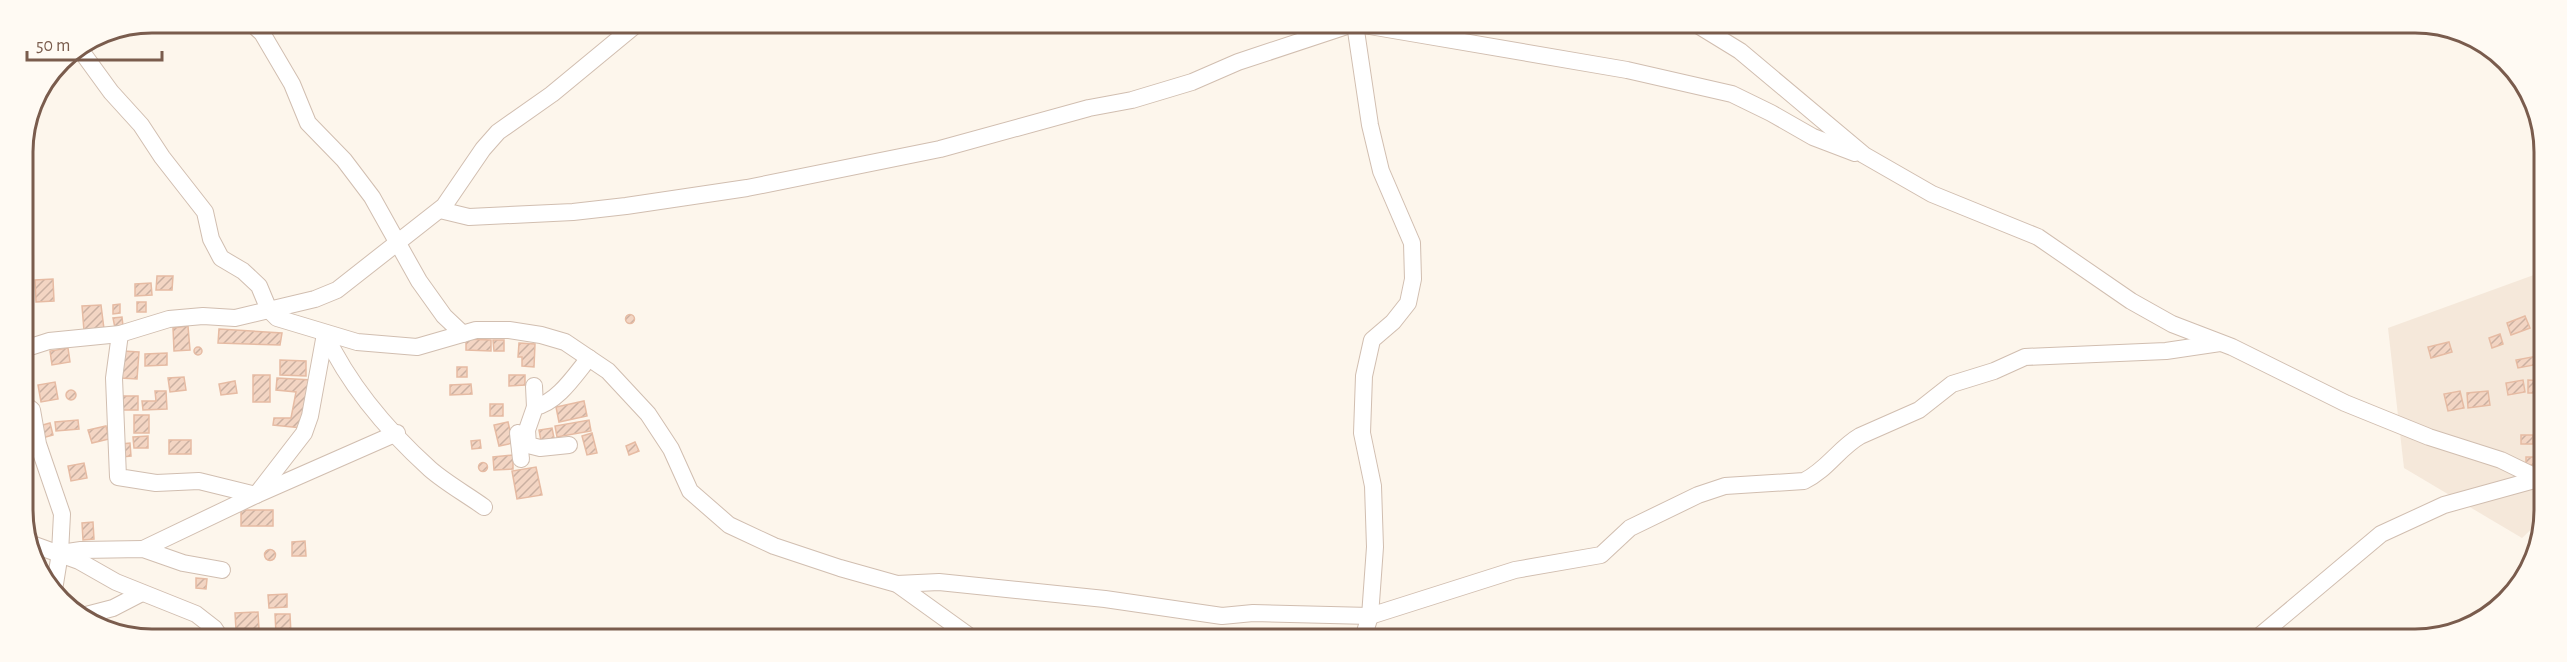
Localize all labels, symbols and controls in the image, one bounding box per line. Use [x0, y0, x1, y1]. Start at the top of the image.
scale bar [27, 24, 162, 62]
text: 50 m [36, 37, 70, 55]

